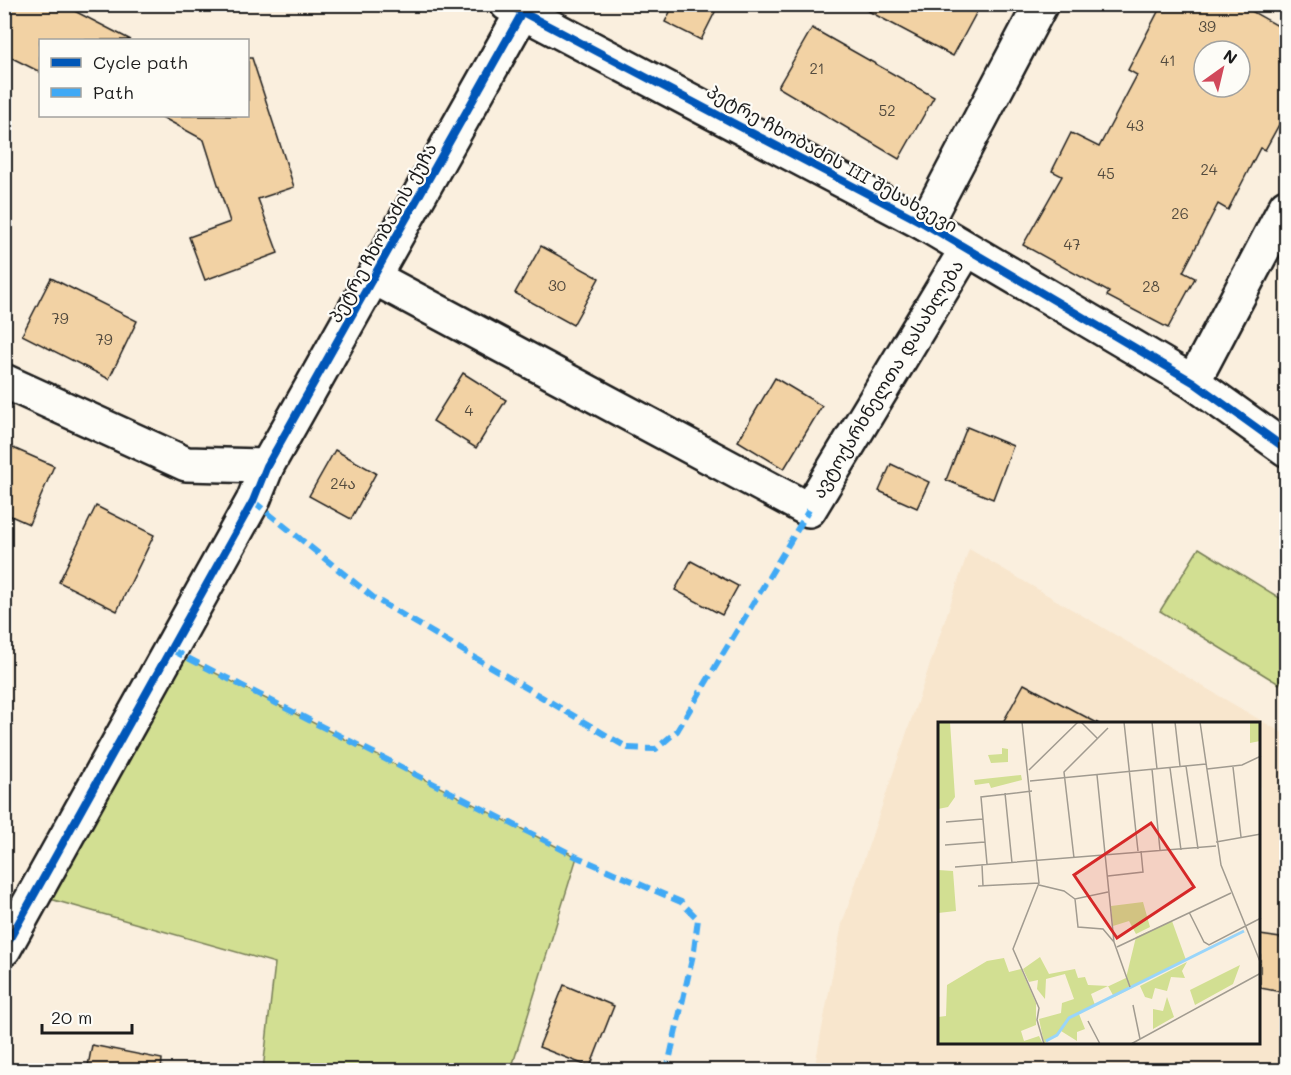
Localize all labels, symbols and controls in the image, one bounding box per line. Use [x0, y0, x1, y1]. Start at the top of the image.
house number: 39 [1198, 16, 1216, 36]
legend [39, 39, 249, 117]
north arrow [1192, 39, 1252, 99]
text: N [1220, 44, 1242, 68]
text: Cycle path [93, 50, 188, 74]
house number: 41 [1160, 50, 1176, 70]
house number: 21 [809, 58, 825, 78]
street label: პეტრე ჩხობაძის III შესახვევი [703, 79, 962, 237]
text: Path [93, 80, 133, 104]
house number: 52 [878, 100, 896, 120]
house number: 43 [1126, 115, 1144, 135]
street label: პეტრე ჩხობაძის ქუჩა [323, 138, 442, 327]
house number: 24 [1200, 159, 1218, 179]
house number: 45 [1097, 163, 1115, 183]
house number: 26 [1171, 203, 1189, 223]
house number: 47 [1063, 234, 1081, 254]
street label: ავტოქარხნელთა დასახლება [806, 255, 968, 502]
house number: 30 [548, 275, 566, 295]
house number: 28 [1142, 276, 1160, 296]
house number: 79 [51, 308, 69, 328]
house number: 79 [95, 329, 113, 349]
house number: 4 [465, 400, 474, 420]
house number: 24ა [330, 473, 356, 493]
inset map [938, 722, 1261, 1045]
scale bar [42, 997, 132, 1035]
text: 20 m [51, 1005, 92, 1029]

